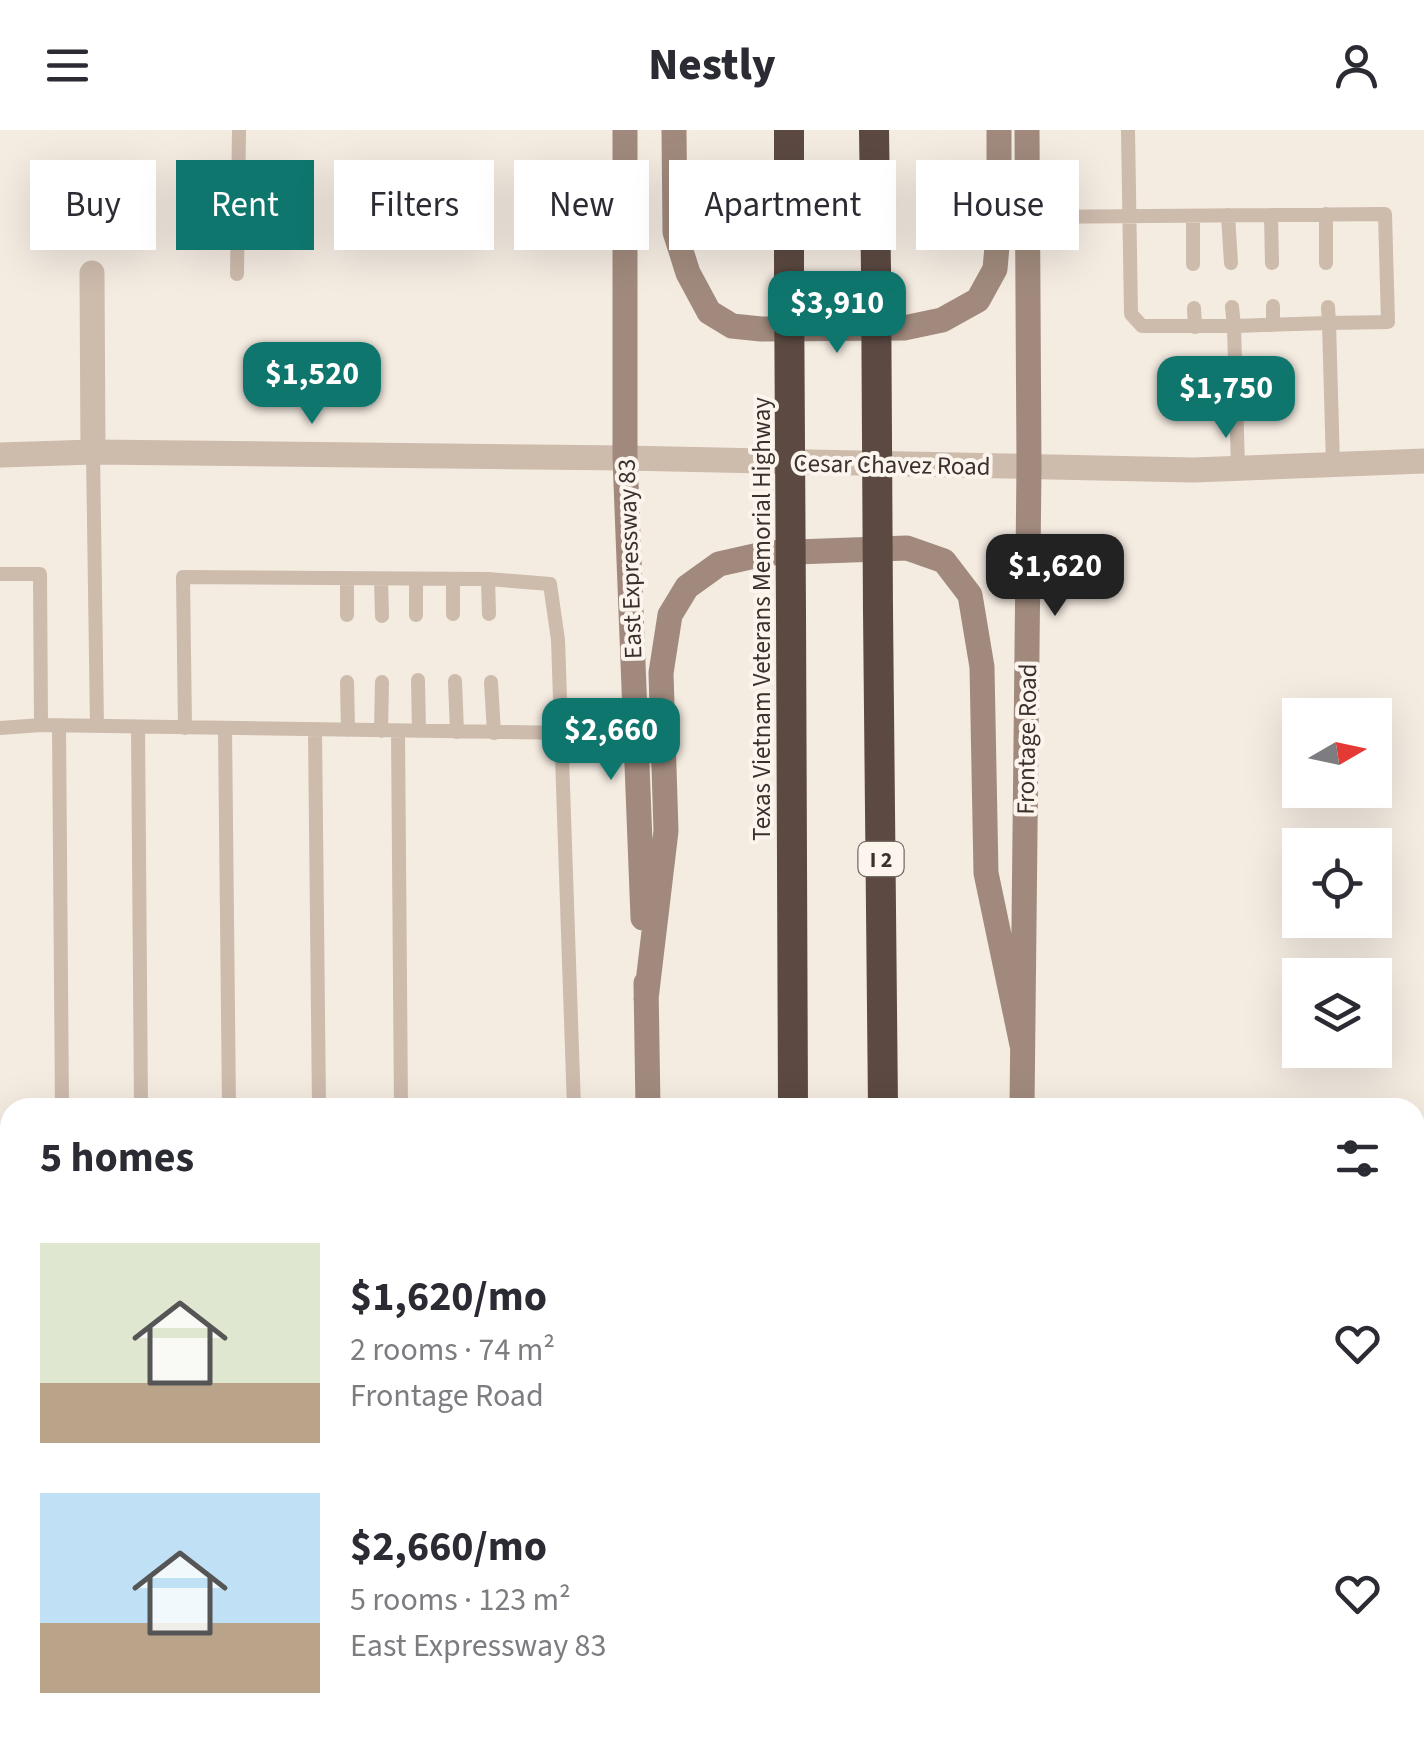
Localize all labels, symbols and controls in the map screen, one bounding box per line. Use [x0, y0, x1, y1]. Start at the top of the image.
text: Nestly [648, 33, 776, 97]
icon: menu [40, 38, 95, 93]
icon: person [1329, 38, 1384, 93]
chip: Buy [30, 160, 156, 250]
chip: Rent [176, 160, 314, 250]
chip: Filters [334, 160, 494, 250]
chip: New [514, 160, 649, 250]
chip: Apartment [669, 160, 896, 250]
chip: House [916, 160, 1079, 250]
pin: $3,910 [756, 271, 918, 356]
text: $3,910 [790, 280, 884, 326]
pin: $1,520 [231, 342, 393, 427]
text: $1,520 [265, 351, 359, 397]
pin: $1,750 [1145, 356, 1307, 441]
text: $1,750 [1179, 365, 1273, 411]
street label: Texas Vietnam Veterans Memorial Highway [744, 397, 780, 841]
street label: Cesar Chavez Road [793, 445, 991, 485]
street label: East Expressway 83 [609, 458, 651, 660]
pin: $1,620 [974, 534, 1136, 619]
text: $1,620 [1008, 543, 1102, 589]
street label: Frontage Road [1008, 663, 1046, 815]
pin: $2,660 [530, 698, 692, 783]
north arrow [1282, 698, 1392, 808]
map controls [1282, 698, 1392, 1068]
text: $2,660 [564, 707, 658, 753]
button: locate [1282, 828, 1392, 938]
road number: I 2 [858, 842, 904, 876]
button: layers [1282, 958, 1392, 1068]
text: 5 homes [40, 1128, 194, 1188]
icon: filters [1330, 1131, 1385, 1186]
text: $1,620/mo [350, 1267, 547, 1327]
icon: home [120, 1283, 240, 1403]
icon: heart [1330, 1316, 1385, 1371]
text: 2 rooms · 74 m² [350, 1327, 555, 1373]
text: Frontage Road [350, 1373, 544, 1419]
text: $2,660/mo [350, 1517, 547, 1577]
icon: home [120, 1533, 240, 1653]
icon: heart [1330, 1566, 1385, 1621]
text: 5 rooms · 123 m² [350, 1577, 571, 1623]
text: East Expressway 83 [350, 1623, 606, 1669]

